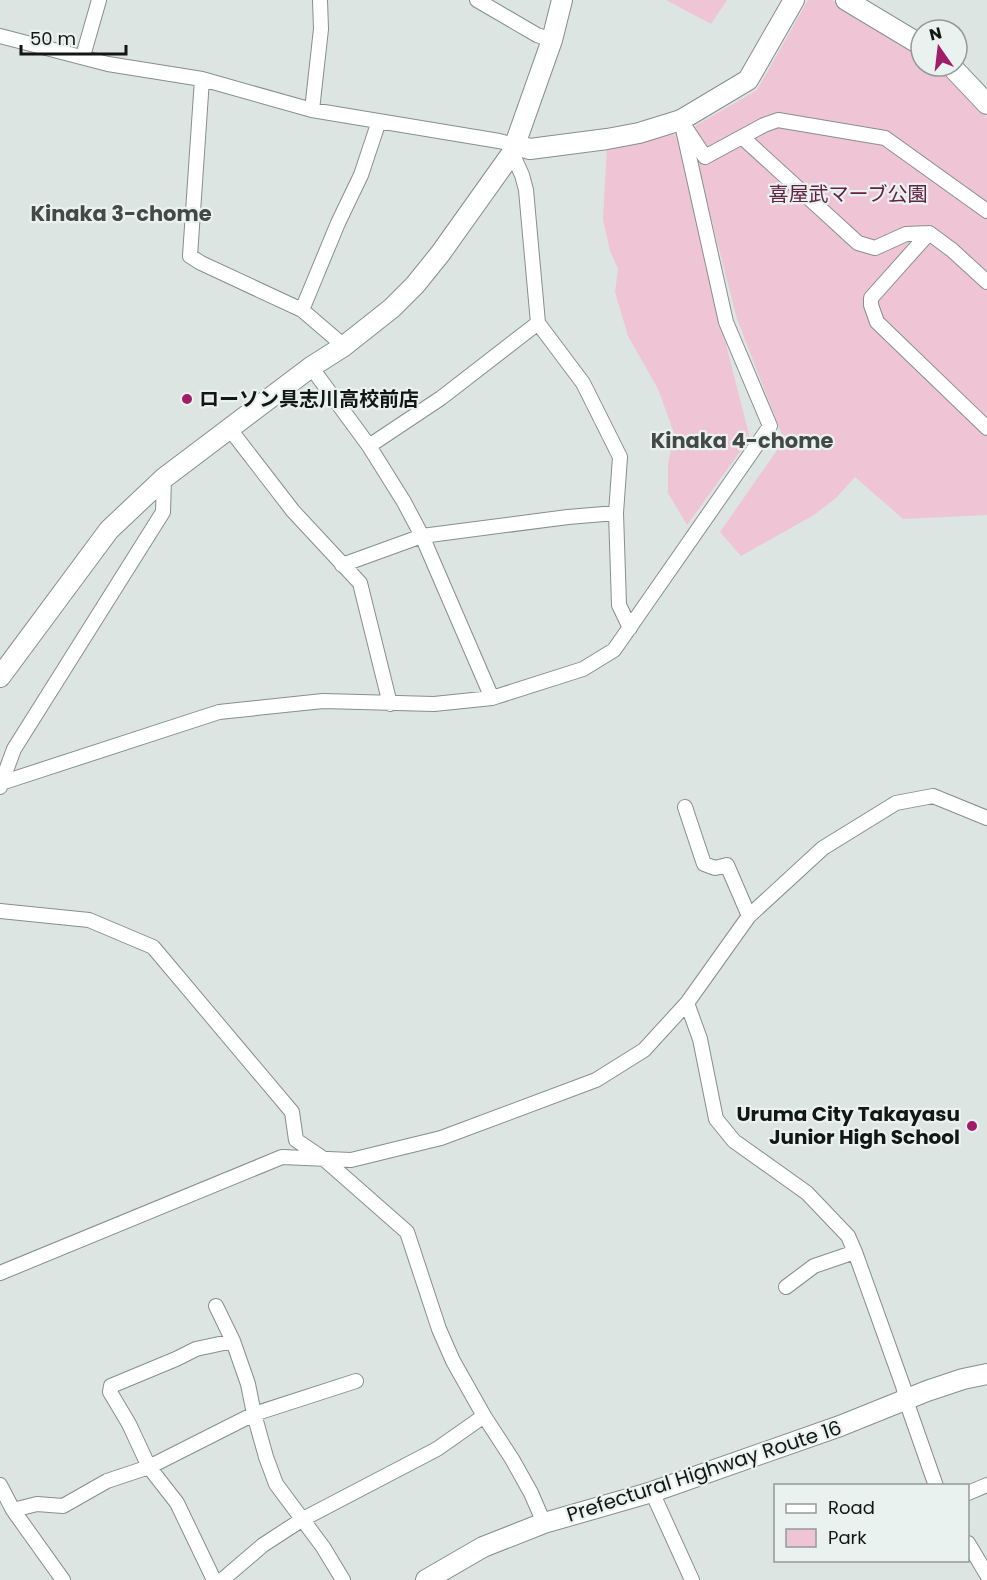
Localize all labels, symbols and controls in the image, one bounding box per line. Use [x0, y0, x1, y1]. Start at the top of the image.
scale bar [21, 18, 126, 56]
north arrow [909, 18, 969, 78]
text: N [927, 21, 944, 47]
text: 50 m [30, 26, 76, 51]
park label: 喜屋武マーブ公園 [769, 180, 927, 208]
district label: Kinaka 3-chome [30, 199, 212, 228]
place label: ローソン具志川高校前店 [199, 385, 419, 413]
marker: ローソン具志川高校前店 [180, 392, 194, 406]
district label: Kinaka 4-chome [651, 426, 833, 455]
place label: Uruma City Takayasu Junior High School [737, 1100, 960, 1151]
marker: Uruma City Takayasu Junior High School [965, 1119, 979, 1133]
street label: Prefectural Highway Route 16 [563, 1413, 845, 1529]
legend [774, 1484, 969, 1562]
text: Road [828, 1495, 875, 1520]
text: Park [828, 1525, 867, 1550]

